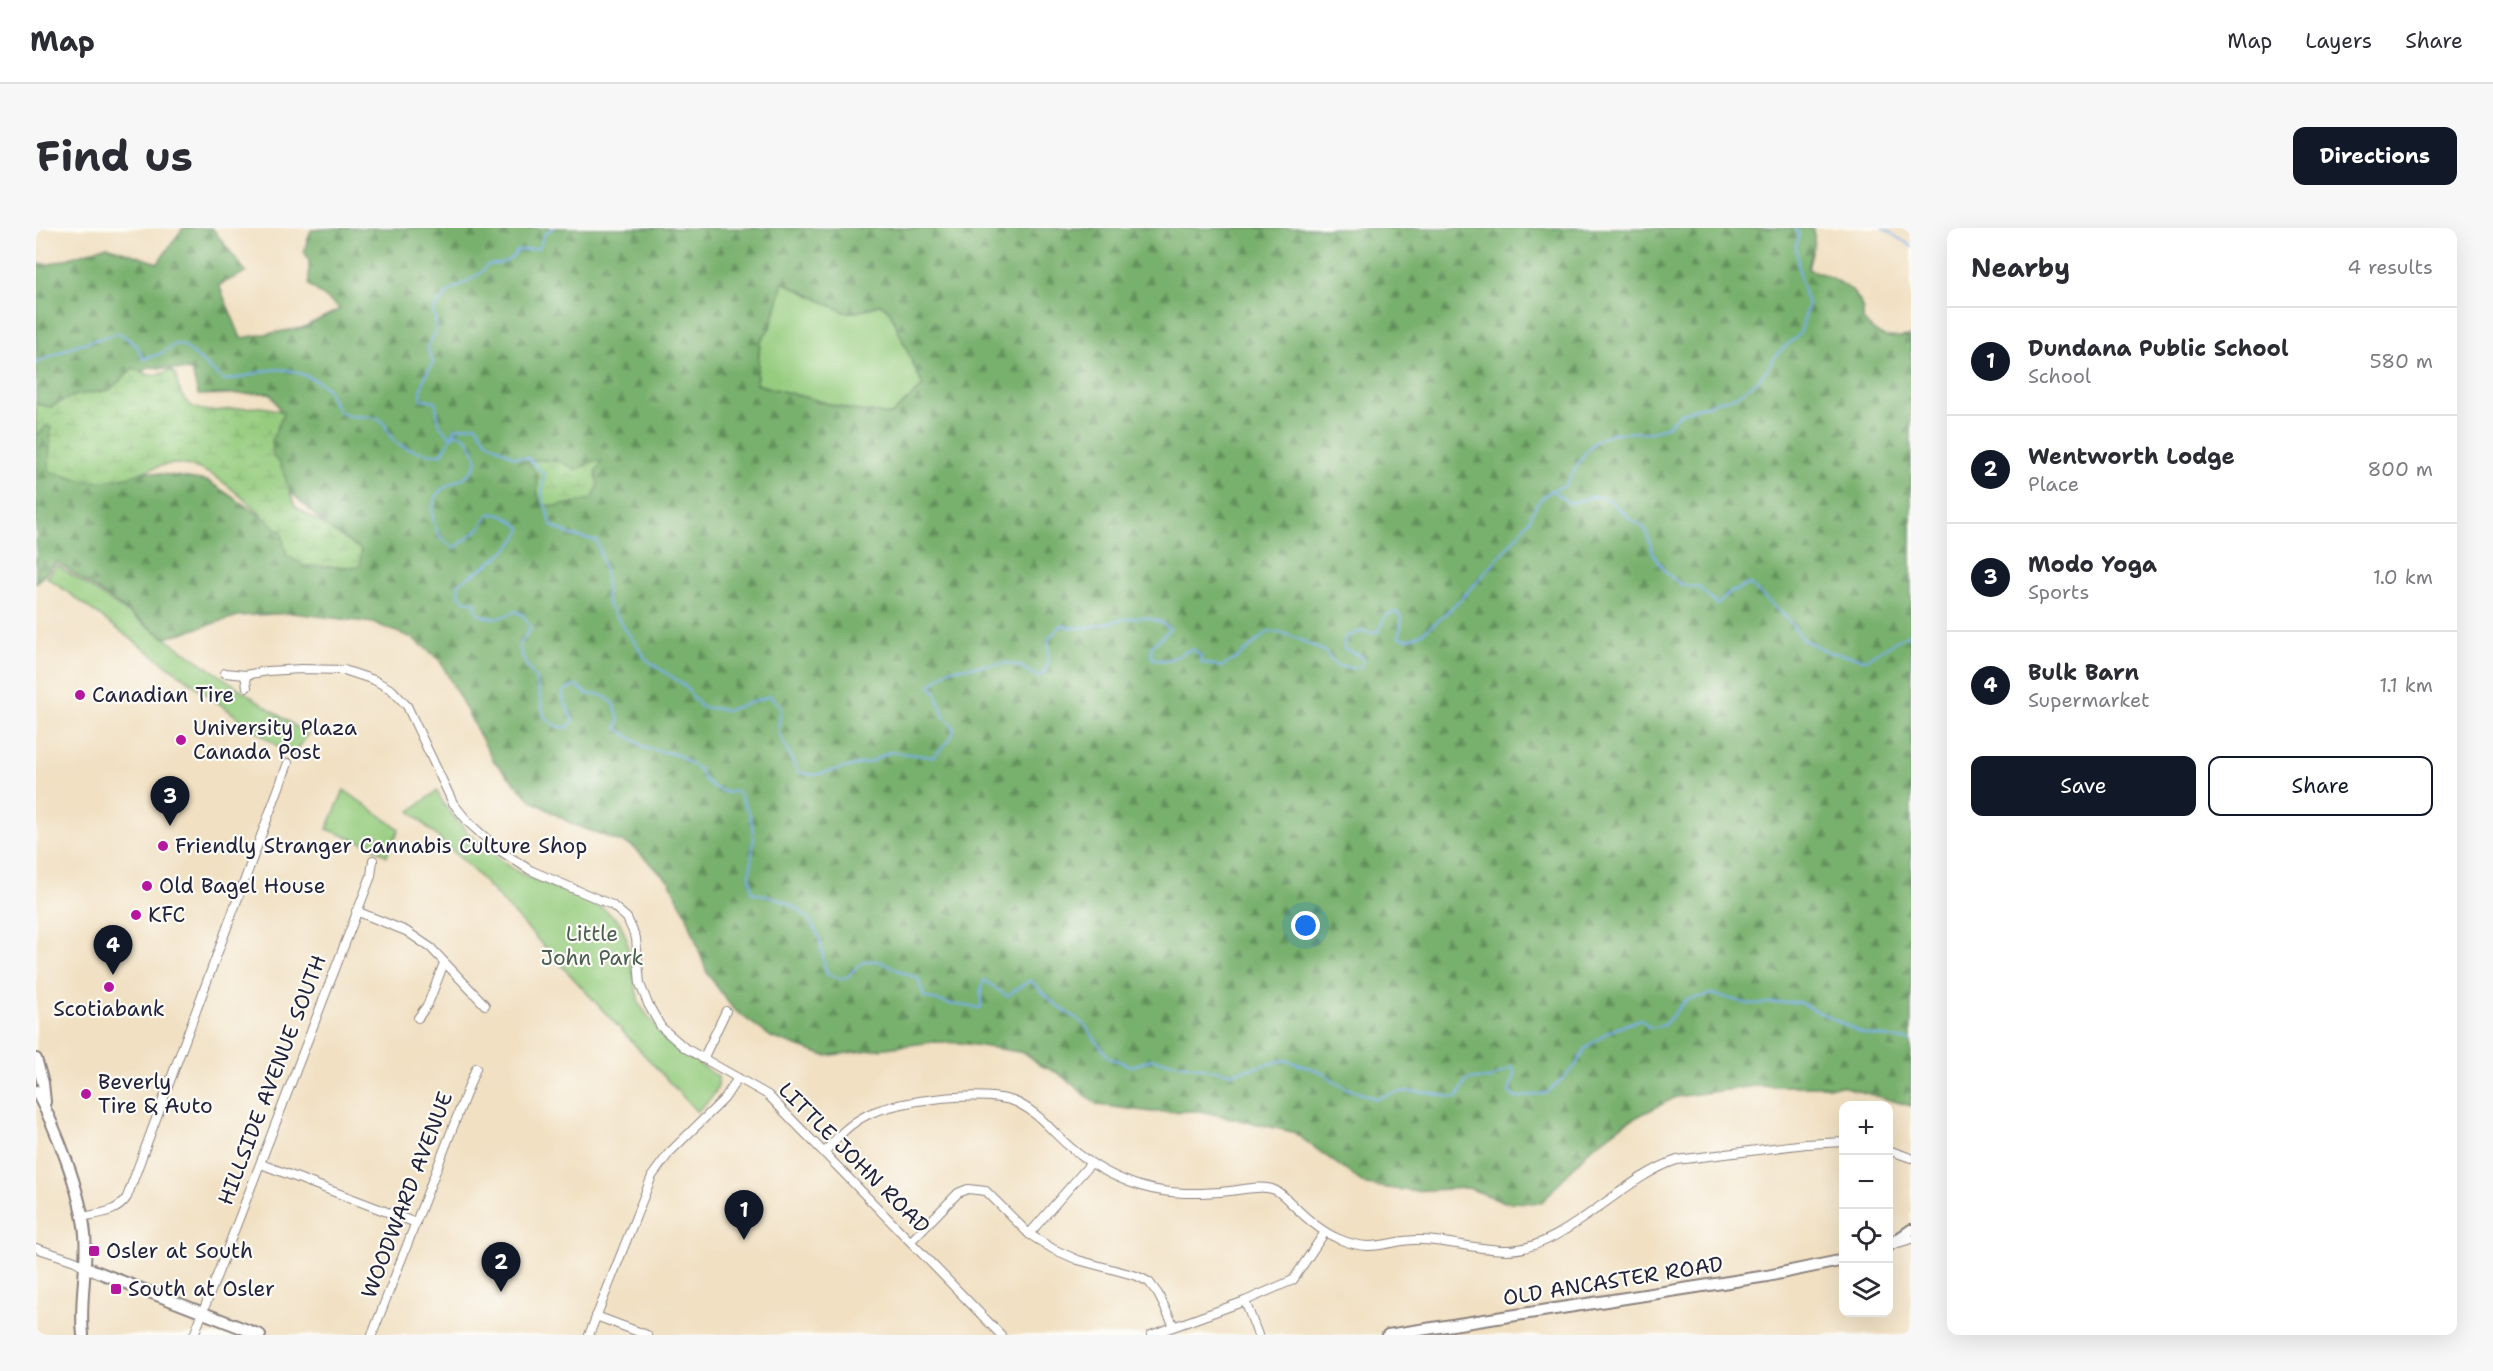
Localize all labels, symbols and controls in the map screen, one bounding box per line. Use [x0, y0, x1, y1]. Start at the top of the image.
text: Map [30, 22, 95, 60]
text: Map [2227, 27, 2272, 55]
text: Layers [2305, 27, 2372, 55]
text: Share [2405, 27, 2463, 55]
button: Directions [2293, 127, 2457, 185]
text: Find us [36, 128, 193, 184]
text: Nearby [1971, 250, 2070, 285]
text: 4 results [2347, 254, 2433, 280]
text: Dundana Public School [2028, 334, 2289, 363]
text: 1 [1986, 348, 1995, 374]
text: 580 m [2370, 348, 2433, 374]
text: School [2028, 363, 2091, 389]
text: Wentworth Lodge [2028, 442, 2235, 471]
text: 2 [1984, 456, 1998, 482]
text: 800 m [2368, 456, 2433, 482]
text: Place [2028, 471, 2079, 497]
text: Modo Yoga [2028, 550, 2157, 579]
text: 3 [1984, 564, 1998, 590]
text: 1.0 km [2373, 564, 2433, 590]
text: Sports [2028, 579, 2089, 605]
text: Bulk Barn [2028, 658, 2139, 687]
text: 4 [1984, 672, 1998, 698]
text: 1.1 km [2379, 672, 2433, 698]
place label: Canadian Tire [92, 681, 234, 709]
text: Supermarket [2028, 687, 2150, 713]
marker: Canadian Tire [73, 688, 87, 702]
place label: University Plaza Canada Post [193, 714, 357, 766]
marker: University Plaza Canada Post [174, 733, 188, 747]
button: Save [1971, 756, 2196, 816]
button: Share [2208, 756, 2433, 816]
pin: 3 [150, 776, 190, 826]
place label: Friendly Stranger Cannabis Culture Shop [175, 832, 587, 860]
marker: Friendly Stranger Cannabis Culture Shop [156, 839, 170, 853]
place label: Old Bagel House [159, 872, 326, 900]
marker: Old Bagel House [140, 879, 154, 893]
place label: KFC [148, 901, 185, 929]
marker: KFC [129, 908, 143, 922]
your location [1291, 911, 1320, 940]
park label: Little John Park [541, 920, 643, 972]
pin: 4 [94, 926, 133, 975]
street label: HILLSIDE AVENUE SOUTH [211, 951, 333, 1209]
marker: Scotiabank [102, 980, 116, 994]
place label: Scotiabank [53, 995, 165, 1023]
place label: Beverly Tire & Auto [98, 1068, 213, 1120]
street label: LITTLE JOHN ROAD [772, 1076, 936, 1240]
marker: Beverly Tire & Auto [79, 1087, 93, 1101]
street label: WOODWARD AVENUE [355, 1088, 459, 1302]
map controls [1839, 1101, 1893, 1317]
button: + [1839, 1101, 1893, 1155]
button: − [1839, 1155, 1893, 1209]
pin: 1 [724, 1190, 764, 1240]
button: locate [1839, 1209, 1893, 1263]
place label: Osler at South [106, 1237, 253, 1265]
pin: 2 [482, 1242, 520, 1292]
marker: Osler at South [87, 1244, 101, 1258]
street label: OLD ANCASTER ROAD [1501, 1250, 1725, 1312]
button: layers [1839, 1263, 1893, 1317]
place label: South at Osler [128, 1275, 275, 1303]
marker: South at Osler [109, 1282, 123, 1296]

